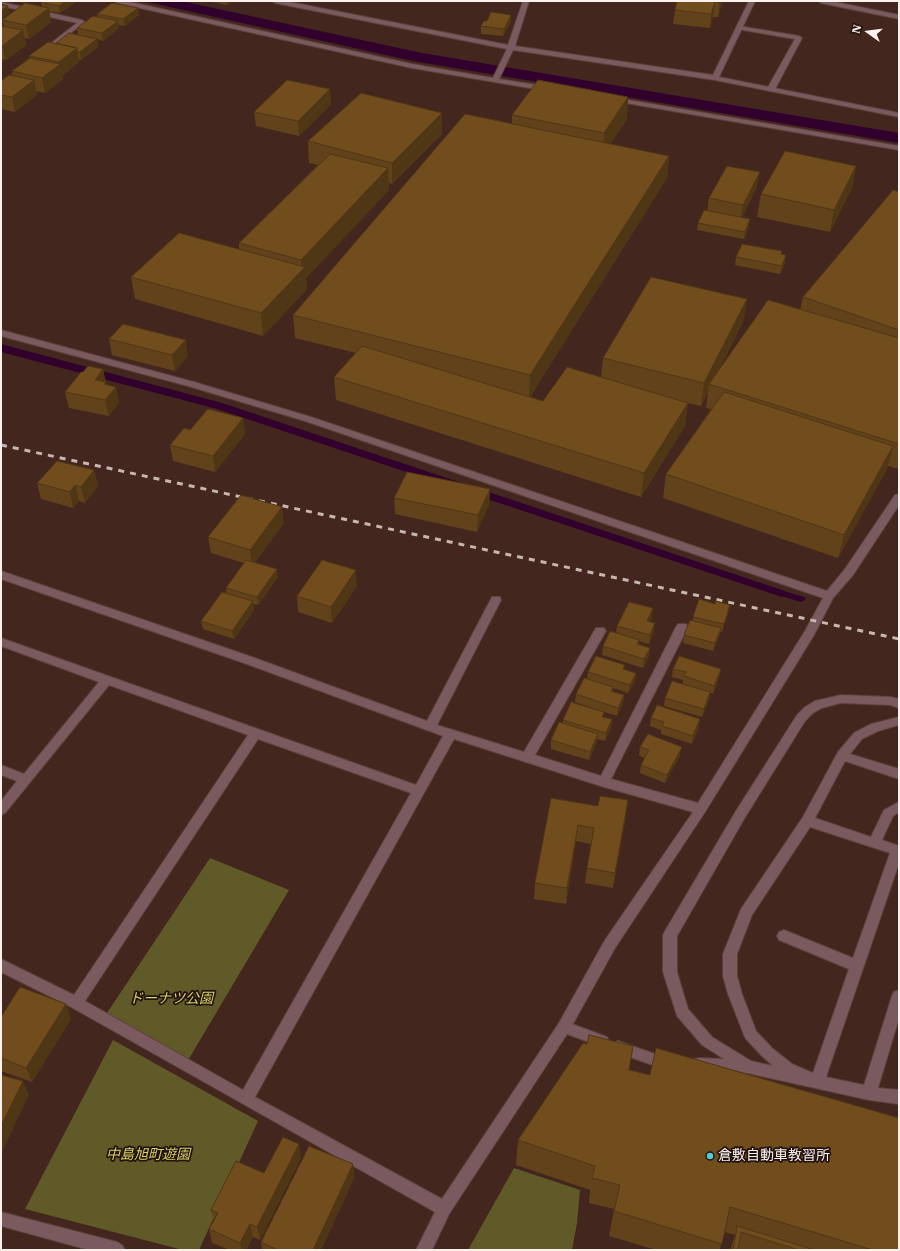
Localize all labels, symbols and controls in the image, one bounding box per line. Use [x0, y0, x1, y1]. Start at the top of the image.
north arrow [848, 12, 888, 52]
text: N [849, 23, 864, 35]
park label: ドーナツ公園 [129, 991, 213, 1007]
park label: 中島旭町遊園 [106, 1147, 190, 1163]
place label: 倉敷自動車教習所 [718, 1148, 830, 1164]
marker: 倉敷自動車教習所 [705, 1151, 715, 1161]

